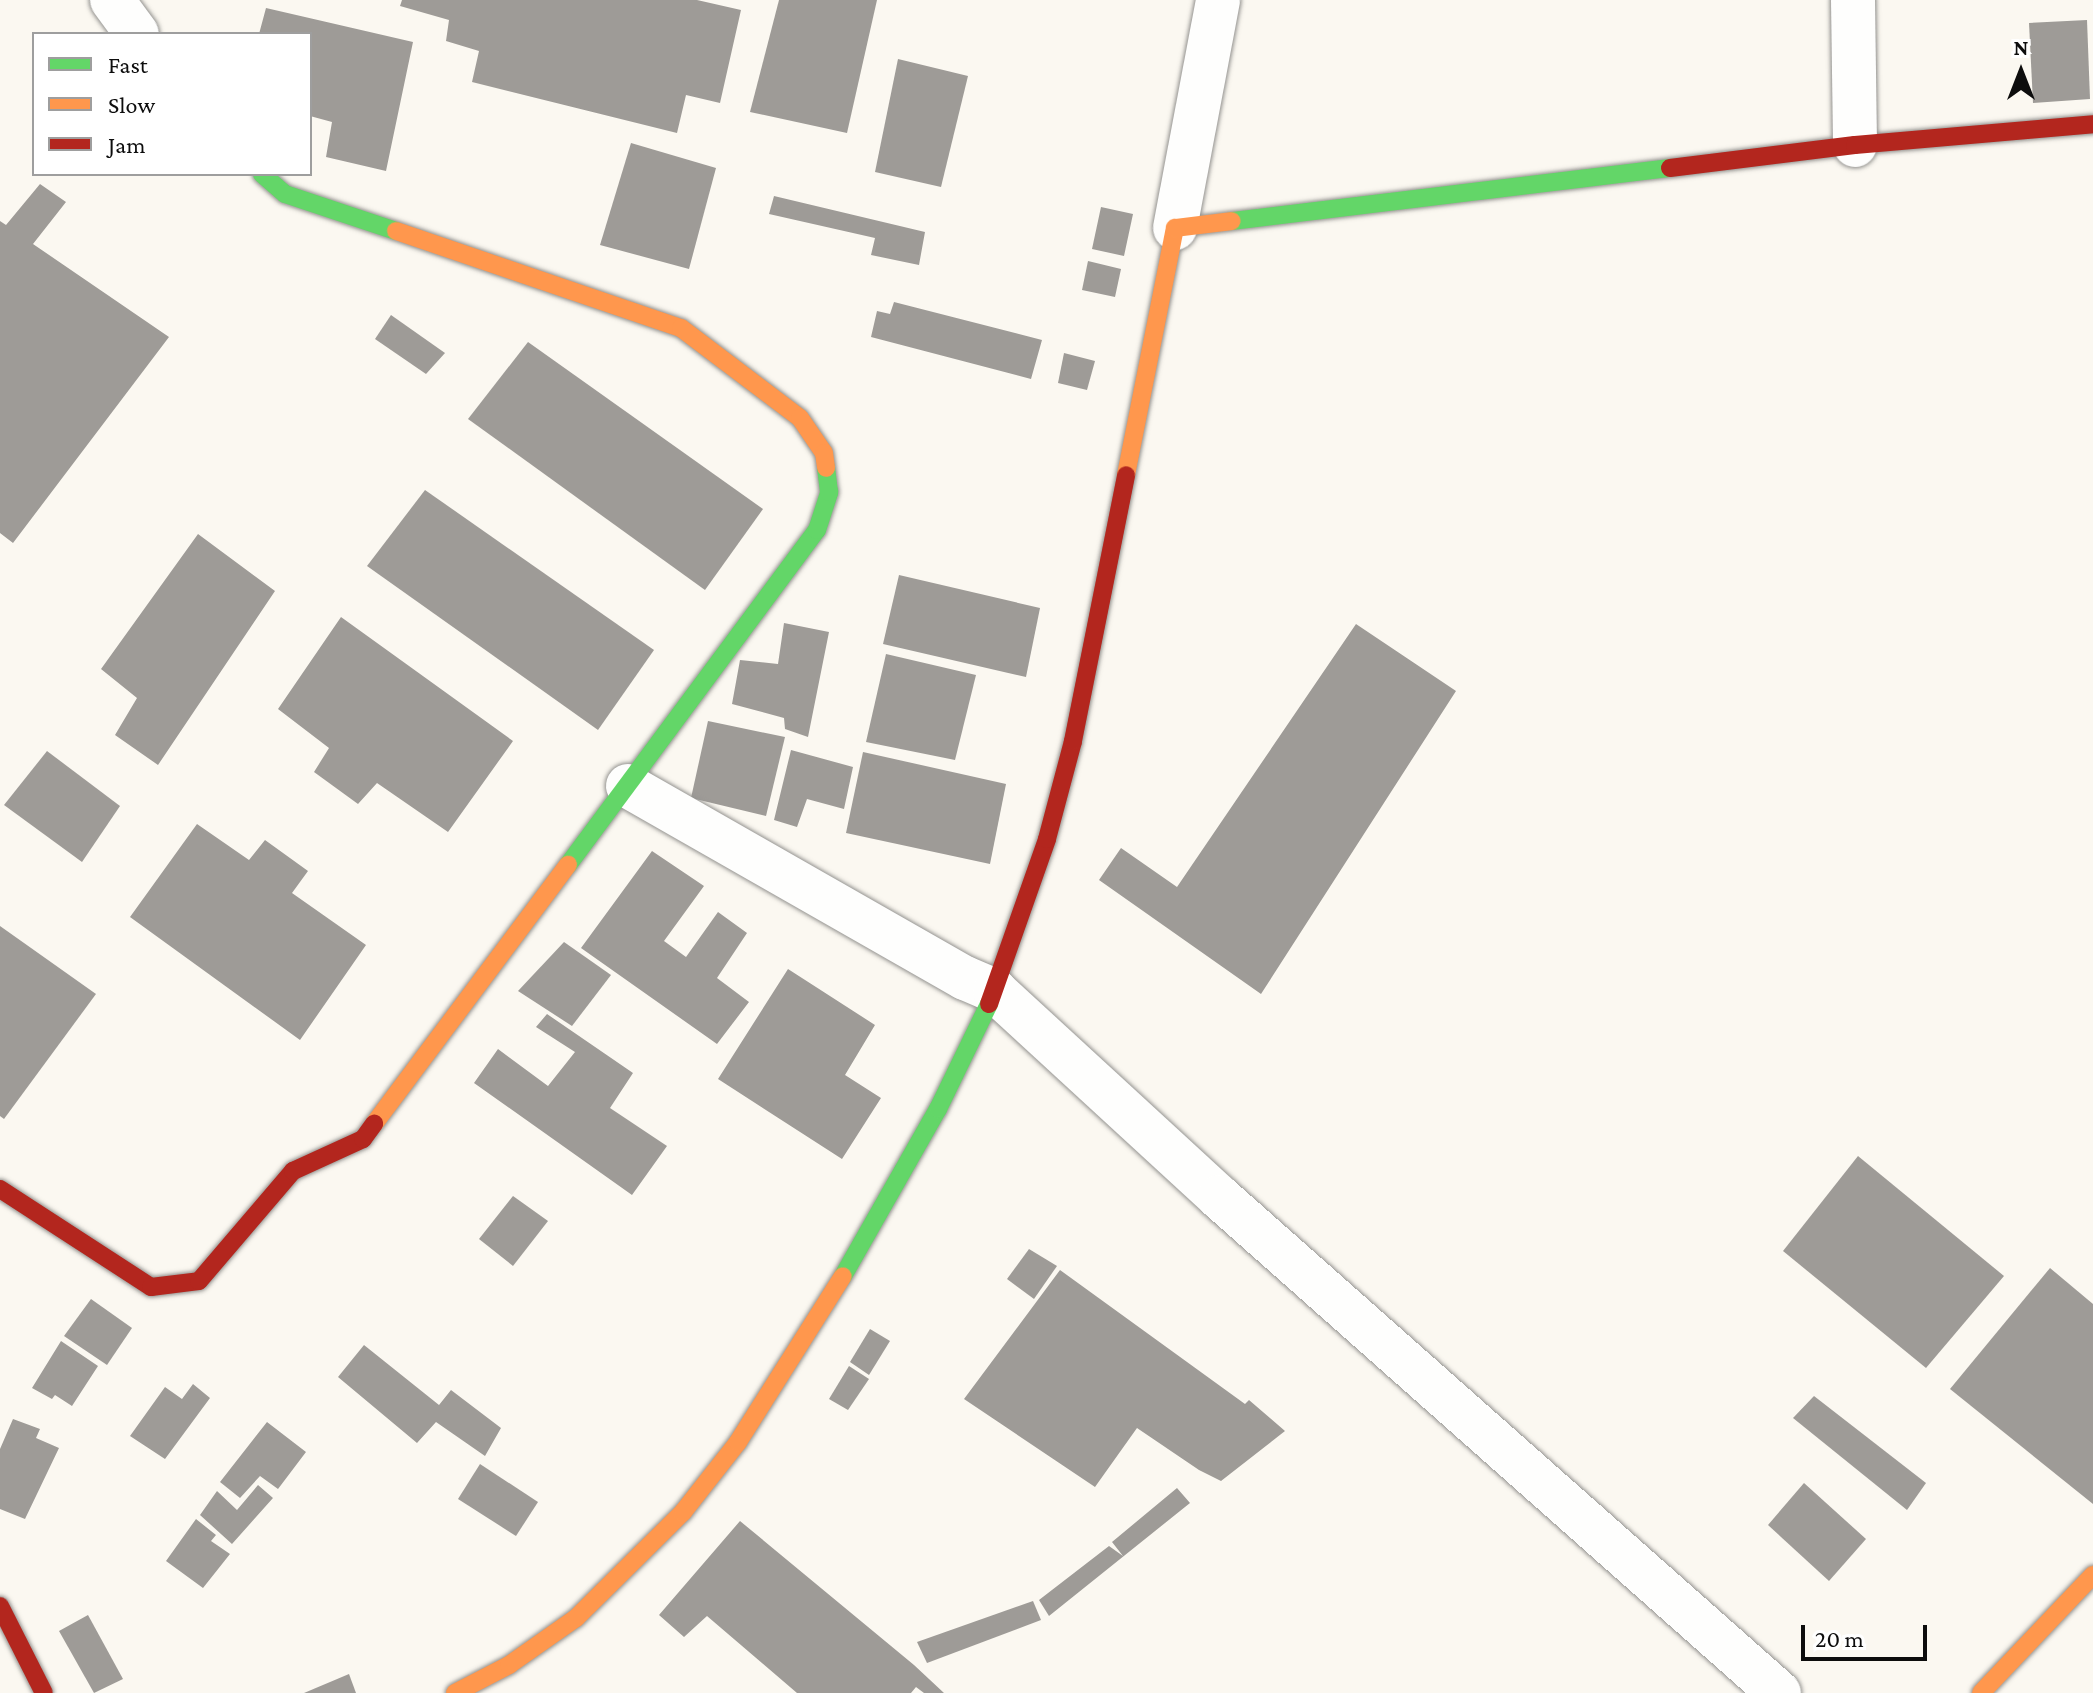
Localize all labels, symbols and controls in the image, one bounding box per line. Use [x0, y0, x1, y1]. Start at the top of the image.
legend [32, 32, 312, 176]
north arrow [1981, 32, 2061, 112]
text: N [2014, 35, 2029, 60]
text: Fast [108, 51, 148, 78]
text: Slow [108, 91, 155, 118]
text: Jam [108, 131, 146, 158]
scale bar [1805, 1609, 1931, 1659]
text: 20 m [1815, 1625, 1864, 1652]

